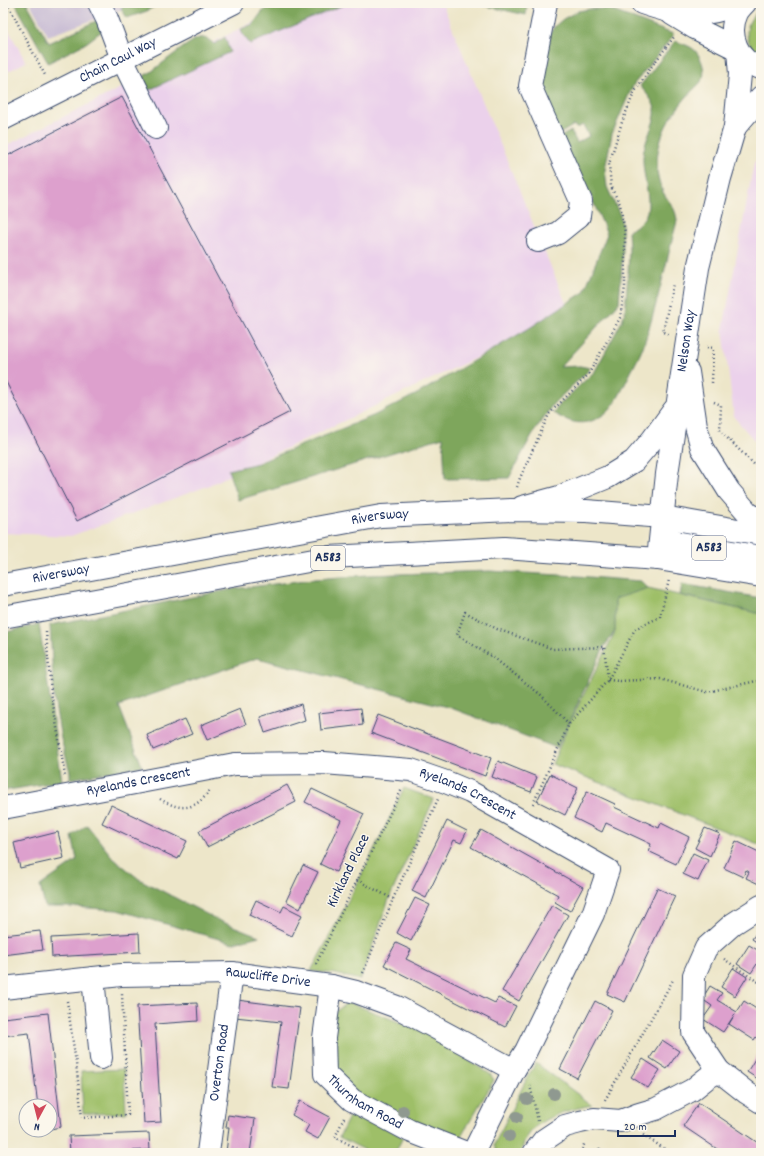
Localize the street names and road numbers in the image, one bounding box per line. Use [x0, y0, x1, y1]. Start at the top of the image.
street label: Chain Caul Way [76, 32, 162, 90]
street label: Nelson Way [671, 307, 703, 374]
street label: Riversway [349, 504, 410, 532]
road number: A583 [692, 536, 726, 560]
road number: A583 [311, 546, 345, 570]
street label: Riversway [31, 558, 92, 590]
street label: Ryelands Crescent [85, 762, 193, 803]
street label: Ryelands Crescent [416, 762, 520, 827]
street label: Kirkland Place [322, 830, 376, 912]
street label: Rawcliffe Drive [225, 962, 312, 994]
street label: Overton Road [204, 1023, 236, 1103]
street label: Thurnham Road [321, 1070, 406, 1136]

